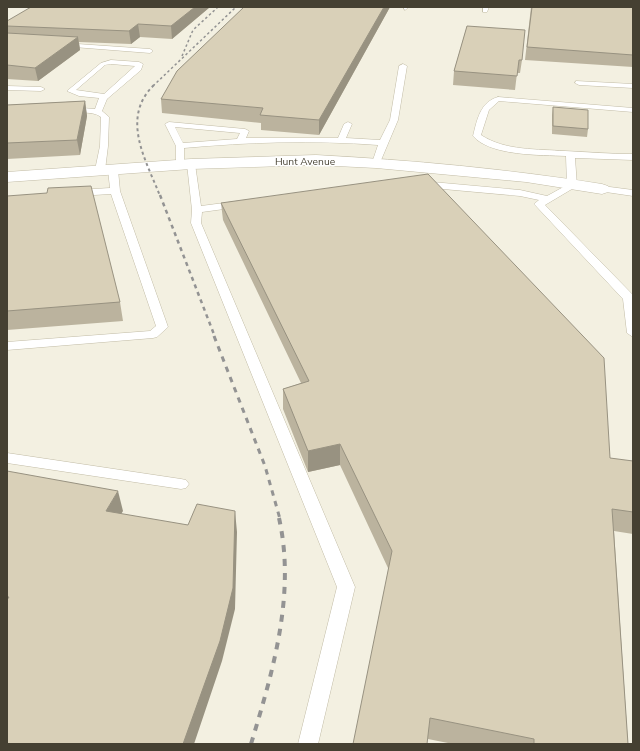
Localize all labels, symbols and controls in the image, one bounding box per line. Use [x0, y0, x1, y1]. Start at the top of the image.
street label: Hunt Avenue [275, 155, 335, 168]

